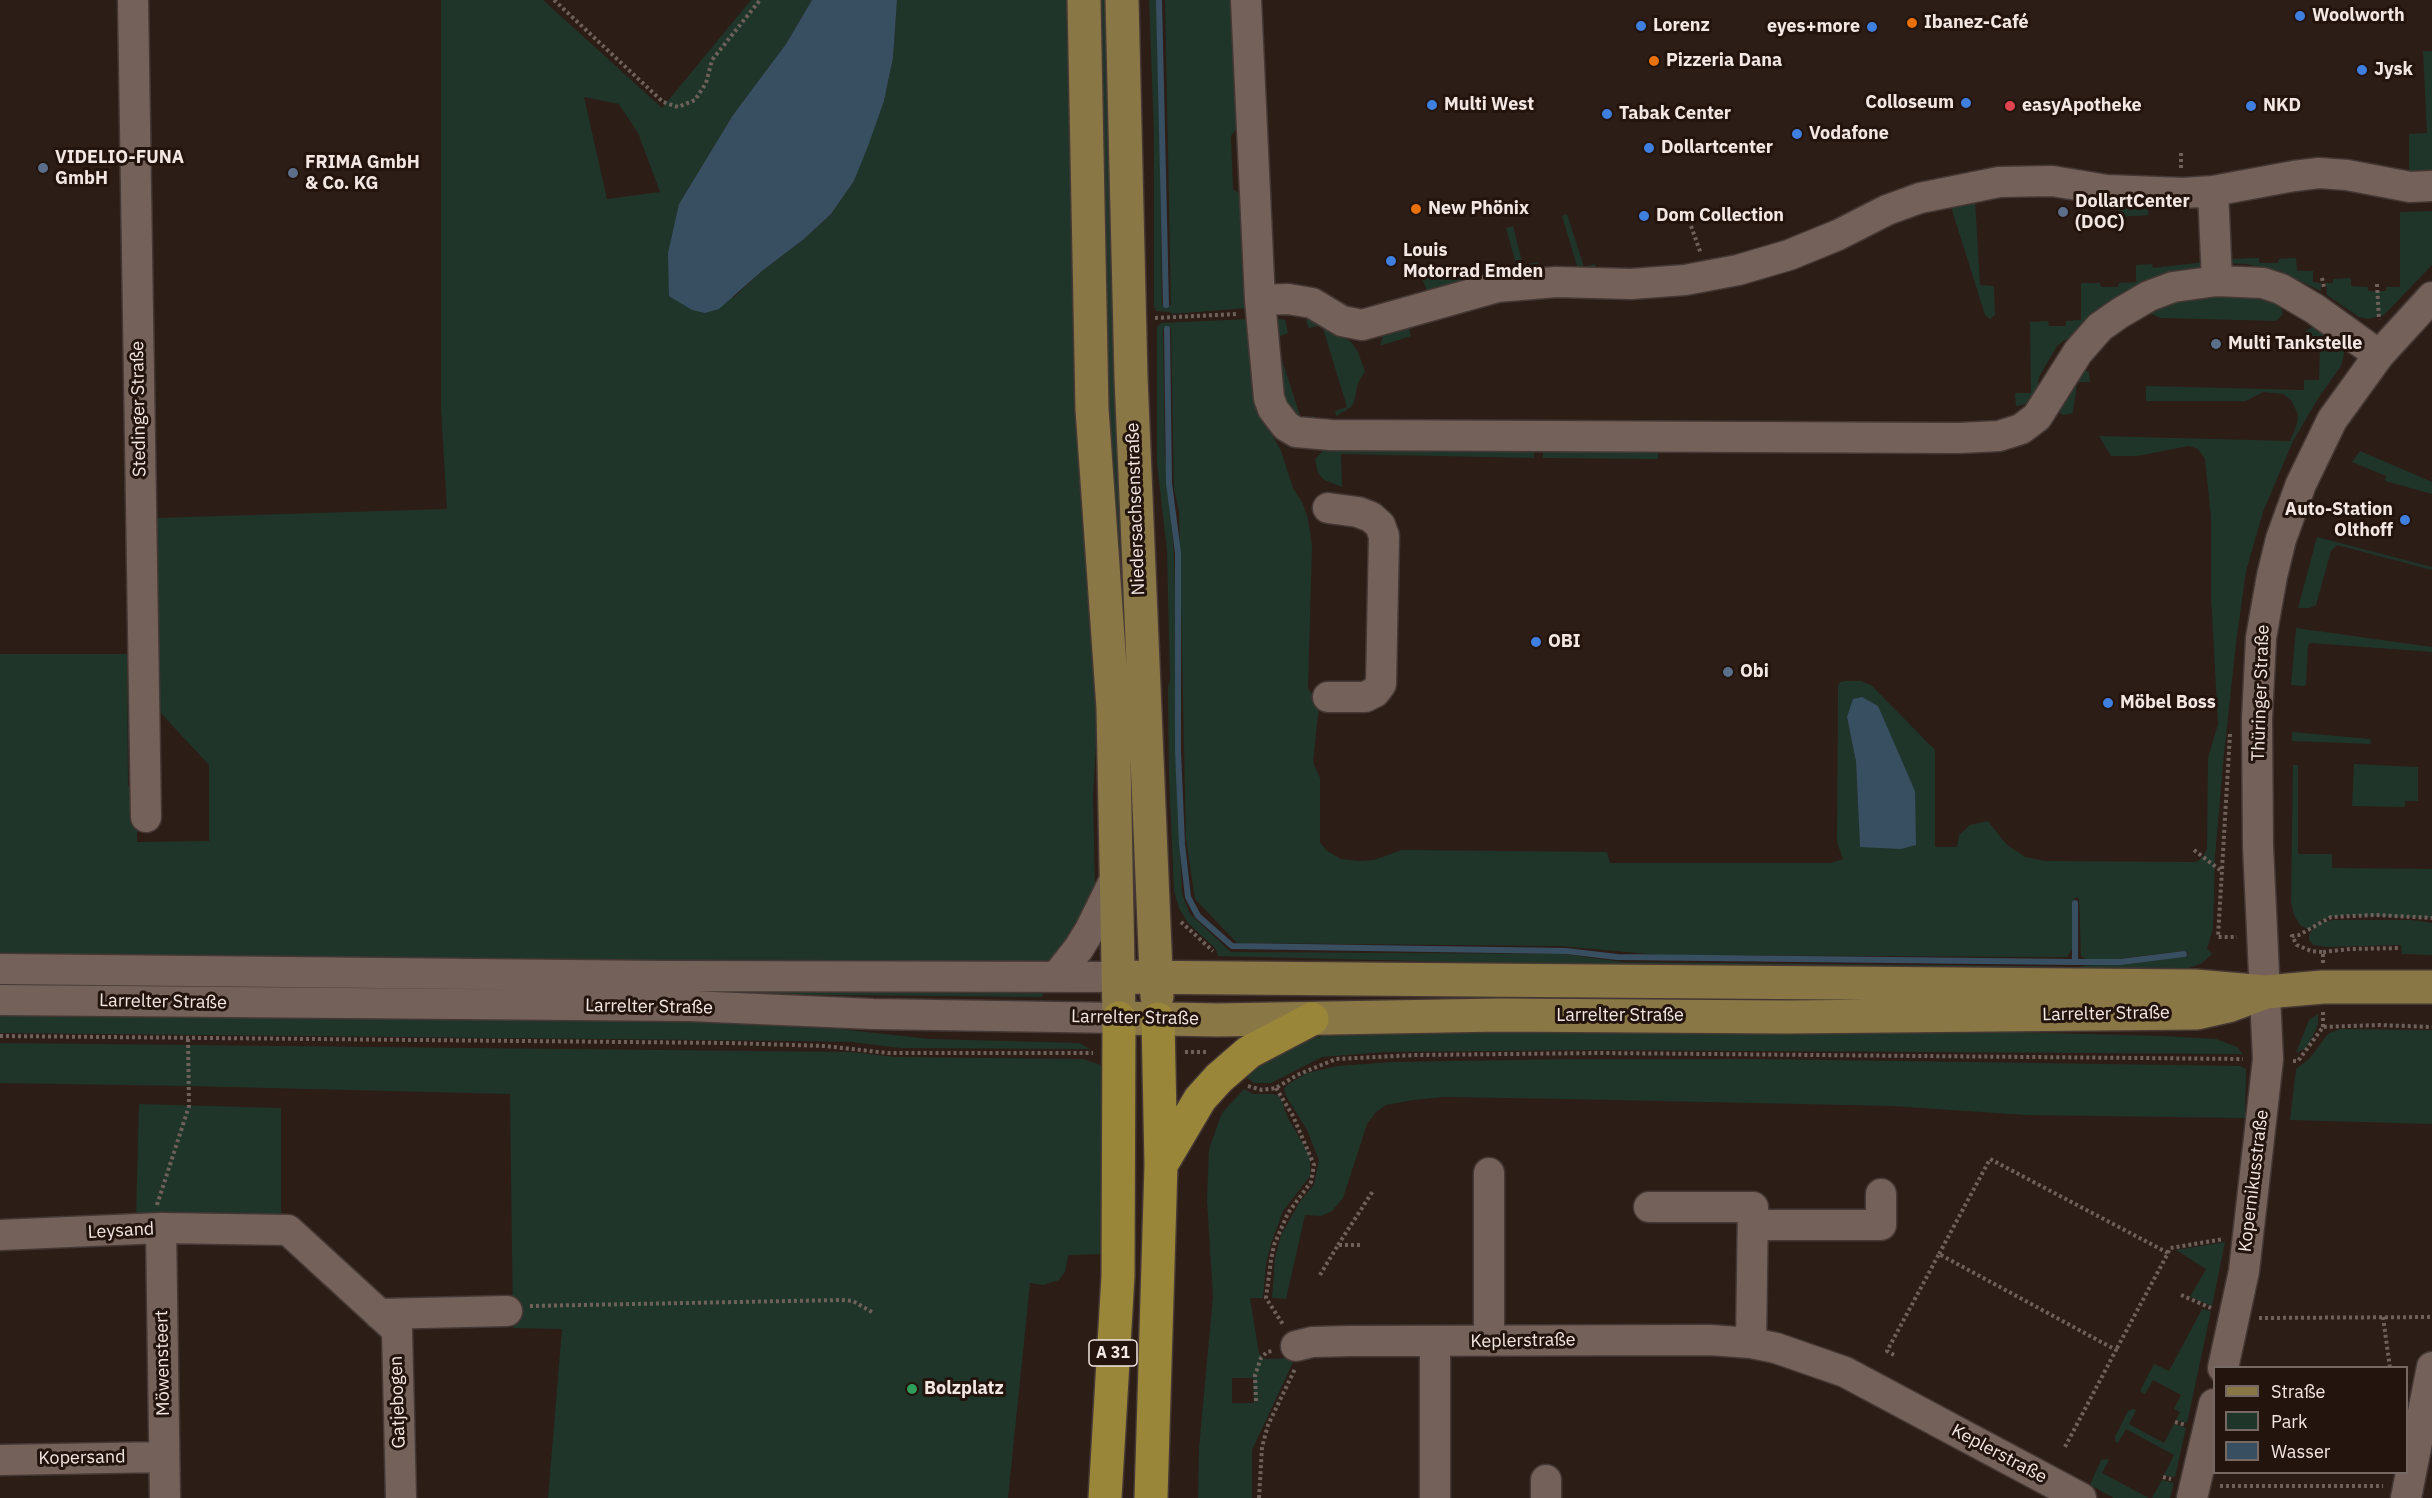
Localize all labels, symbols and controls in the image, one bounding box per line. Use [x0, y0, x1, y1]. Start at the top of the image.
place label: Woolworth [2312, 5, 2405, 27]
marker: Woolworth [2293, 9, 2307, 23]
place label: Ibanez-Café [1924, 12, 2029, 34]
place label: Lorenz [1653, 15, 1710, 37]
place label: eyes+more [1767, 16, 1860, 38]
marker: Ibanez-Café [1905, 16, 1919, 30]
marker: Lorenz [1634, 19, 1648, 33]
marker: eyes+more [1865, 20, 1879, 34]
place label: Pizzeria Dana [1666, 50, 1782, 72]
marker: Pizzeria Dana [1647, 54, 1661, 68]
place label: Jysk [2374, 59, 2413, 81]
marker: Jysk [2355, 63, 2369, 77]
place label: Colloseum [1865, 92, 1954, 114]
place label: Multi West [1444, 94, 1534, 116]
place label: easyApotheke [2022, 95, 2142, 117]
place label: NKD [2263, 95, 2301, 117]
marker: Colloseum [1959, 96, 1973, 110]
marker: Multi West [1425, 98, 1439, 112]
marker: easyApotheke [2003, 99, 2017, 113]
marker: NKD [2244, 99, 2258, 113]
place label: Tabak Center [1619, 103, 1731, 125]
marker: Tabak Center [1600, 107, 1614, 121]
place label: Vodafone [1809, 123, 1889, 145]
marker: Vodafone [1790, 127, 1804, 141]
place label: Dollartcenter [1661, 137, 1773, 159]
marker: Dollartcenter [1642, 141, 1656, 155]
place label: VIDELIO-FUNA GmbH [55, 147, 184, 190]
place label: FRIMA GmbH & Co. KG [305, 152, 420, 195]
marker: VIDELIO-FUNA GmbH [36, 161, 50, 175]
marker: FRIMA GmbH & Co. KG [286, 166, 300, 180]
place label: DollartCenter (DOC) [2075, 191, 2190, 234]
place label: New Phönix [1428, 198, 1529, 220]
marker: New Phönix [1409, 202, 1423, 216]
place label: Dom Collection [1656, 205, 1784, 227]
marker: DollartCenter (DOC) [2056, 205, 2070, 219]
marker: Dom Collection [1637, 209, 1651, 223]
place label: Louis Motorrad Emden [1403, 240, 1543, 282]
marker: Louis Motorrad Emden [1384, 254, 1398, 268]
place label: Multi Tankstelle [2228, 333, 2362, 355]
marker: Multi Tankstelle [2209, 337, 2223, 351]
street label: Stedinger Straße [127, 341, 151, 477]
street label: Niedersachsenstraße [1122, 422, 1150, 596]
place label: Auto-Station Olthoff [2285, 499, 2393, 542]
marker: Auto-Station Olthoff [2398, 513, 2412, 527]
street label: Thüringer Straße [2248, 624, 2274, 762]
place label: OBI [1548, 631, 1581, 653]
marker: OBI [1529, 635, 1543, 649]
place label: Obi [1740, 661, 1769, 683]
marker: Obi [1721, 665, 1735, 679]
place label: Möbel Boss [2120, 692, 2216, 714]
marker: Möbel Boss [2101, 696, 2115, 710]
street label: Larrelter Straße [99, 990, 227, 1014]
street label: Larrelter Straße [585, 995, 713, 1019]
street label: Larrelter Straße [2042, 1002, 2170, 1026]
street label: Larrelter Straße [1556, 1005, 1684, 1027]
street label: Larrelter Straße [1071, 1006, 1199, 1030]
street label: Kopernikusstraße [2235, 1109, 2273, 1253]
street label: Leysand [87, 1218, 155, 1244]
street label: Möwensteert [151, 1310, 175, 1416]
street label: Keplerstraße [1470, 1329, 1576, 1353]
road number: A 31 [1089, 1340, 1137, 1366]
street label: Gatjebogen [386, 1355, 410, 1449]
legend [2213, 1366, 2408, 1474]
place label: Bolzplatz [924, 1378, 1004, 1400]
text: Straße [2271, 1380, 2325, 1403]
marker: Bolzplatz [905, 1382, 919, 1396]
text: Park [2271, 1410, 2307, 1433]
street label: Keplerstraße [1947, 1420, 2051, 1488]
text: Wasser [2271, 1440, 2330, 1463]
street label: Kopersand [38, 1446, 126, 1470]

